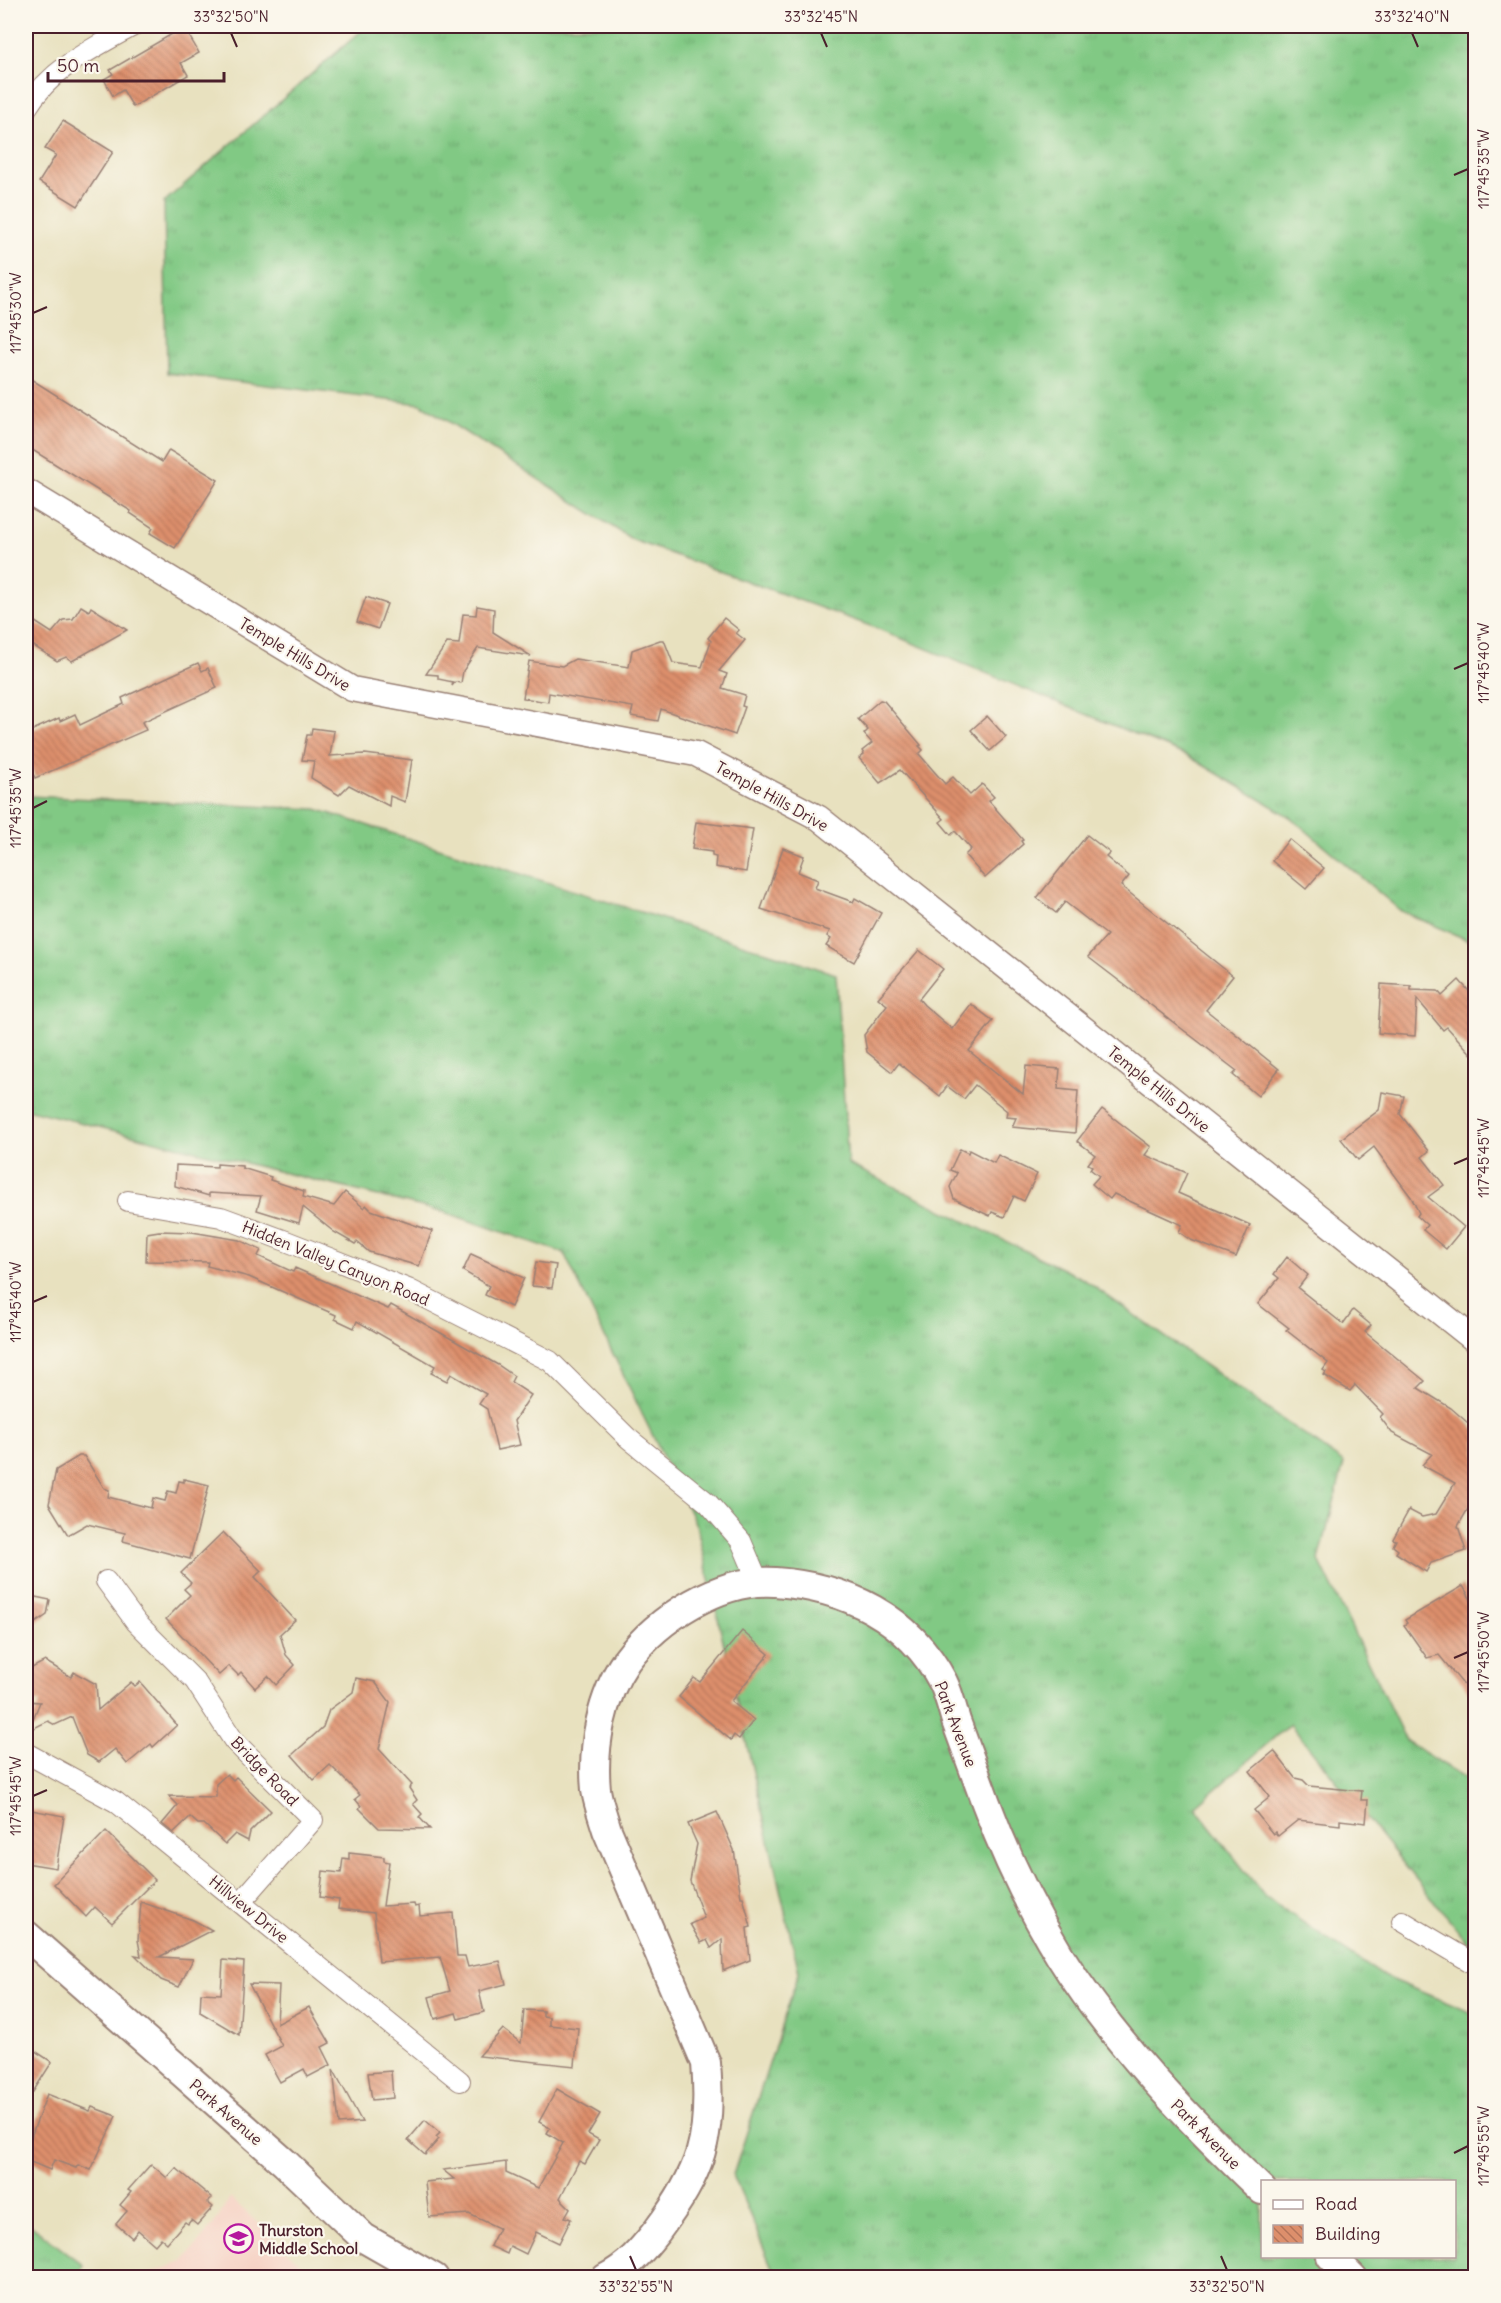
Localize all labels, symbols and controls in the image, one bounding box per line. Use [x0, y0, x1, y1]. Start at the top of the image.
text: 33°32'50"N [193, 7, 269, 26]
text: 33°32'45"N [784, 7, 858, 26]
text: 33°32'40"N [1374, 7, 1450, 26]
scale bar [48, 45, 224, 83]
text: 50 m [57, 54, 99, 77]
text: 117°45'35"W [1474, 129, 1493, 209]
text: 117°45'30"W [6, 272, 25, 354]
street label: Temple Hills Drive [236, 613, 354, 695]
text: 117°45'40"W [1474, 622, 1493, 703]
street label: Temple Hills Drive [712, 757, 832, 835]
text: 117°45'35"W [6, 768, 25, 848]
street label: Temple Hills Drive [1104, 1042, 1214, 1136]
text: 117°45'45"W [1474, 1118, 1493, 1198]
street label: Hidden Valley Canyon Road [239, 1216, 433, 1310]
text: 117°45'40"W [6, 1261, 25, 1342]
text: 117°45'50"W [1474, 1611, 1493, 1693]
street label: Park Avenue [930, 1678, 982, 1770]
street label: Bridge Road [227, 1732, 303, 1810]
text: 117°45'45"W [6, 1756, 25, 1836]
street label: Hillview Drive [205, 1871, 293, 1947]
street label: Park Avenue [185, 2075, 267, 2149]
street label: Park Avenue [1167, 2095, 1245, 2173]
text: 117°45'55"W [1474, 2106, 1493, 2186]
legend [1261, 2180, 1456, 2258]
text: Road [1315, 2192, 1358, 2215]
place label: Thurston Middle School [259, 2220, 358, 2258]
text: Building [1315, 2222, 1380, 2245]
school or university icon: Thurston Middle School [222, 2223, 254, 2255]
text: 33°32'55"N [599, 2277, 673, 2296]
text: 33°32'50"N [1189, 2277, 1265, 2296]

